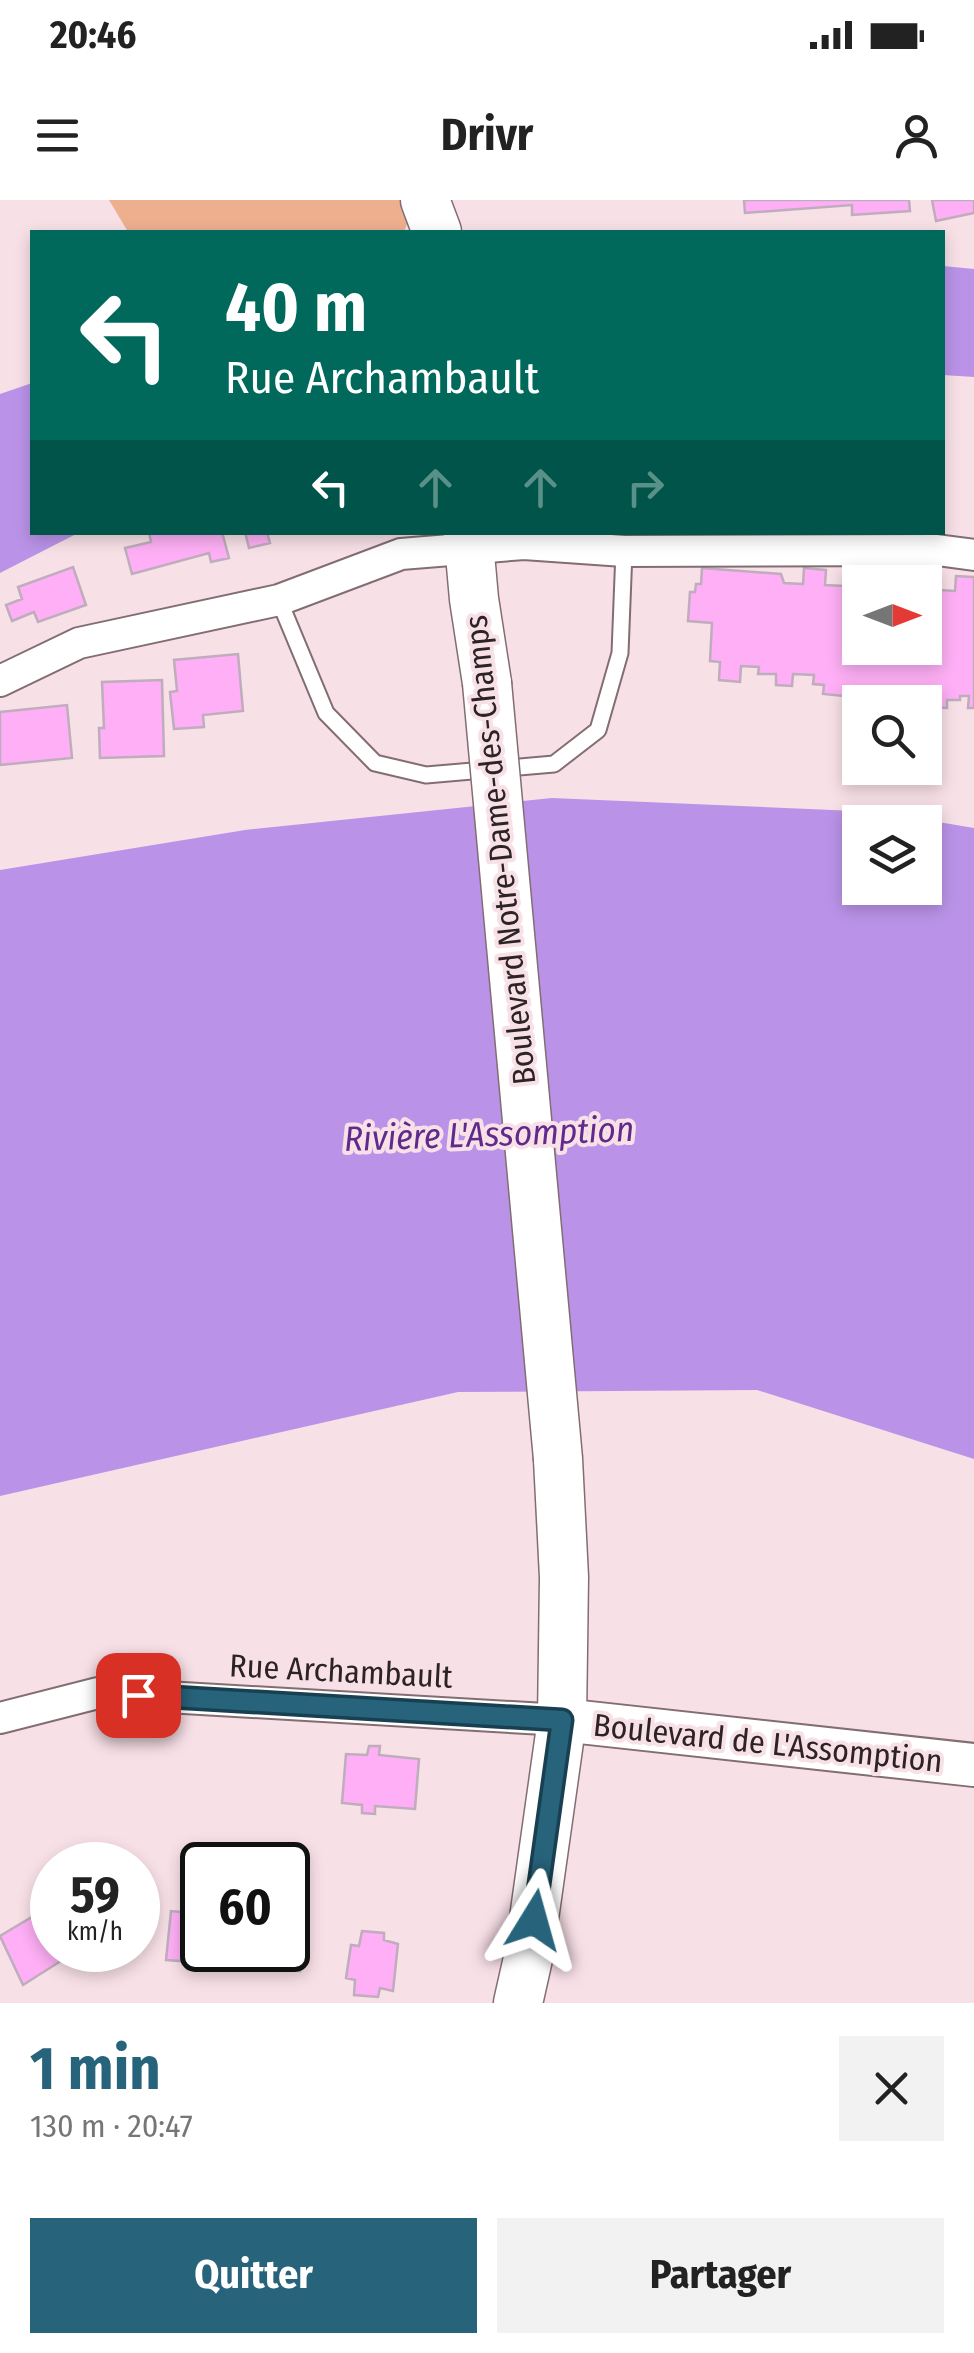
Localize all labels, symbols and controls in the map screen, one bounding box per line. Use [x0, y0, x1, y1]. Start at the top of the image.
text: 20:46 [50, 12, 136, 58]
icon: menu [30, 108, 85, 163]
text: Drivr [441, 108, 533, 162]
icon: person [889, 108, 944, 163]
text: 40 m [225, 266, 367, 350]
icon: left [60, 270, 190, 400]
text: Rue Archambault [225, 351, 539, 405]
icon: left [303, 460, 358, 515]
icon: ahead [408, 460, 463, 515]
icon: ahead [513, 460, 568, 515]
icon: right [618, 460, 673, 515]
north arrow [842, 565, 942, 665]
map controls [842, 565, 942, 905]
street label: Boulevard Notre-Dame-des-Champs [456, 613, 544, 1087]
button: search [842, 685, 942, 785]
button: layers [842, 805, 942, 905]
water label: Rivière L'Assomption [343, 1108, 635, 1160]
street label: Rue Archambault [228, 1646, 454, 1696]
pin [96, 1653, 181, 1738]
icon: arrive [111, 1668, 166, 1723]
street label: Boulevard de L'Assomption [591, 1706, 945, 1780]
speed limit sign: 60 [180, 1842, 310, 1972]
text: 59 [70, 1865, 120, 1925]
position arrow [482, 1868, 586, 1972]
text: km/h [67, 1917, 123, 1947]
text: 1 min [30, 2033, 161, 2105]
button: close [839, 2036, 944, 2141]
text: 130 m · 20:47 [30, 2107, 193, 2145]
button: Quitter [30, 2218, 477, 2333]
button: Partager [497, 2218, 944, 2333]

